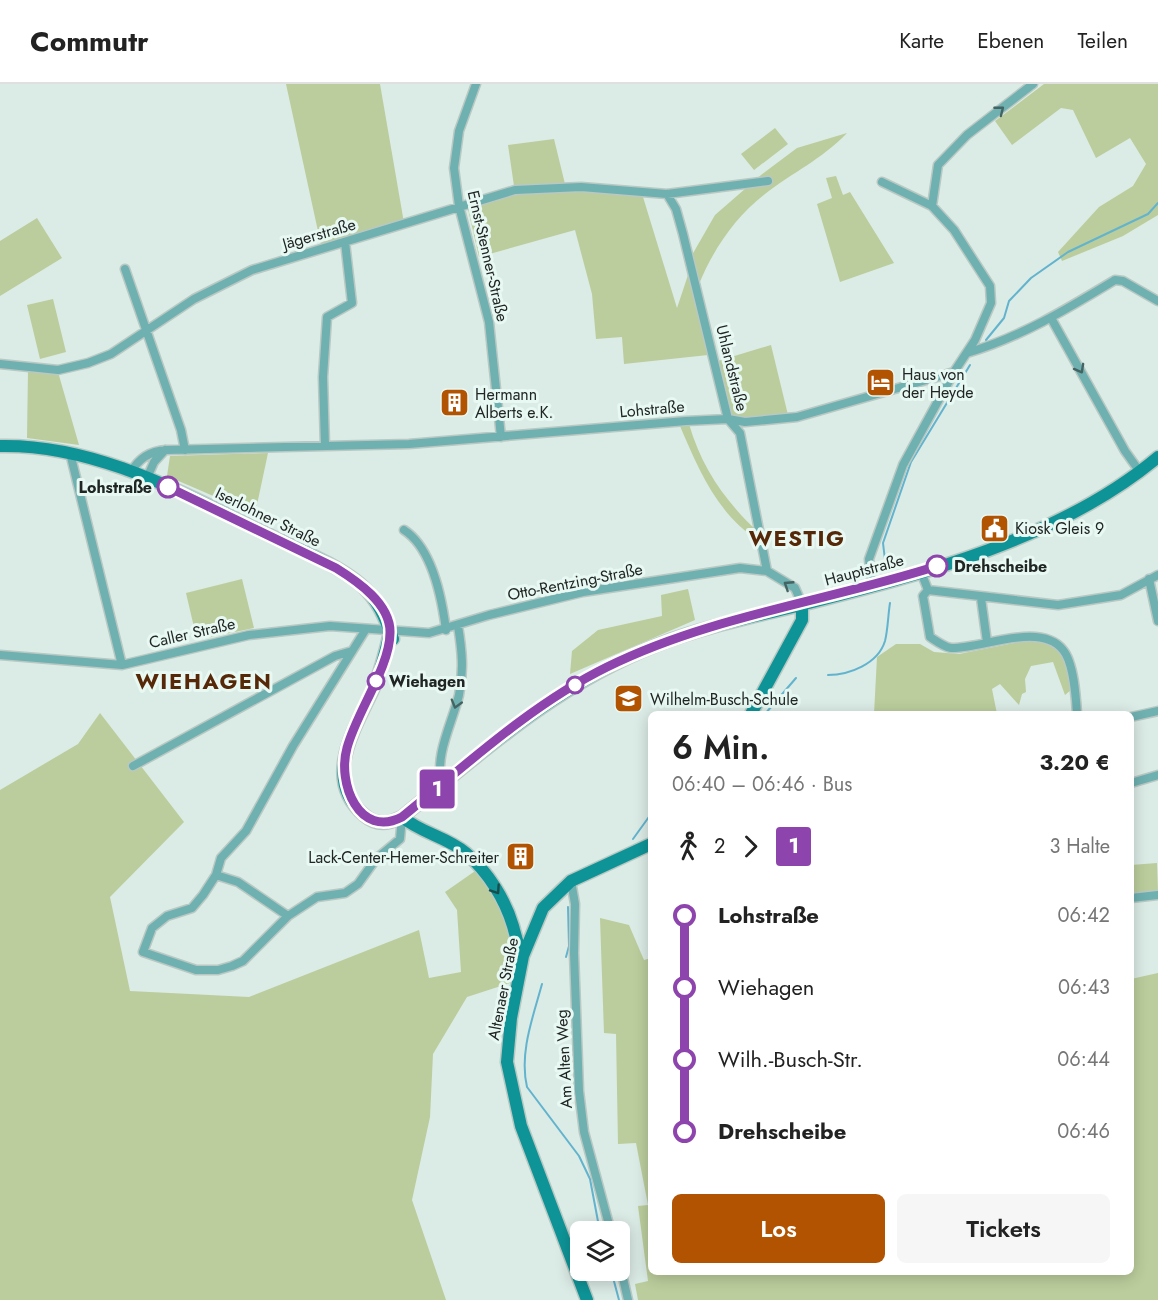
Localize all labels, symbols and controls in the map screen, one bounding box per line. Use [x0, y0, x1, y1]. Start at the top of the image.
text: Commutr [30, 21, 149, 62]
text: Karte [899, 26, 944, 56]
text: Ebenen [977, 26, 1044, 56]
text: Teilen [1077, 26, 1128, 56]
one-way arrow [994, 106, 1005, 117]
street label: Ernst-Stenner-Straße [462, 188, 514, 324]
street label: Jägerstraße [278, 213, 358, 256]
street label: Uhlandstraße [710, 322, 754, 414]
place label: Haus von der Heyde [902, 363, 974, 404]
one-way arrow [1073, 363, 1084, 374]
hotel icon: Haus von der Heyde [865, 367, 897, 399]
place label: Hermann Alberts e.K. [475, 383, 553, 424]
building icon: Hermann Alberts e.K. [438, 387, 470, 419]
street label: Lohstraße [619, 395, 685, 423]
place label: Lohstraße [79, 476, 152, 499]
marker: Lohstraße [157, 476, 179, 498]
street label: Iserlohner Straße [211, 481, 325, 553]
public building icon: Kiosk Gleis 9 [978, 512, 1010, 544]
place label: Kiosk Gleis 9 [1015, 517, 1104, 540]
district label: WESTIG [749, 522, 845, 554]
street label: Hauptstraße [822, 548, 906, 592]
marker: Drehscheibe [926, 555, 948, 577]
place label: Drehscheibe [954, 555, 1047, 578]
street label: Otto-Rentzing-Straße [505, 558, 645, 606]
one-way arrow [784, 581, 795, 592]
street label: Caller Straße [147, 612, 237, 654]
district label: WIEHAGEN [135, 665, 273, 697]
place label: Wiehagen [389, 670, 465, 693]
marker: Wiehagen [367, 672, 385, 690]
unlabelled marker [566, 676, 584, 694]
school or university icon: Wilhelm-Busch-Schule [613, 683, 645, 715]
place label: Wilhelm-Busch-Schule [650, 688, 798, 711]
one-way arrow [451, 699, 463, 709]
text: 6 Min. [672, 724, 769, 771]
text: 3.20 € [1040, 746, 1110, 778]
line badge: 1 [418, 770, 456, 808]
text: 06:40 – 06:46 · Bus [672, 770, 852, 799]
text: 1 [432, 774, 442, 804]
icon: walk [672, 830, 705, 863]
icon: forward [734, 830, 767, 863]
text: 1 [788, 831, 799, 861]
text: 2 [714, 832, 725, 861]
text: 3 Halte [1049, 832, 1110, 861]
building icon: Lack-Center-Hemer-Schreiter [504, 841, 536, 873]
place label: Lack-Center-Hemer-Schreiter [308, 846, 499, 869]
one-way arrow [489, 883, 500, 894]
text: Lohstraße [718, 899, 819, 931]
text: 06:42 [1057, 901, 1110, 930]
street label: Altenaer Straße [482, 936, 524, 1042]
text: Wiehagen [718, 971, 814, 1003]
text: 06:43 [1058, 973, 1110, 1002]
street label: Am Alten Weg [550, 1009, 578, 1109]
text: Wilh.-Busch-Str. [718, 1043, 863, 1075]
text: 06:44 [1057, 1045, 1110, 1074]
text: Drehscheibe [718, 1115, 846, 1147]
text: 06:46 [1057, 1117, 1110, 1146]
button: Los [672, 1194, 885, 1263]
button: Tickets [897, 1194, 1110, 1263]
map controls [570, 1221, 630, 1281]
button: layers [570, 1221, 630, 1281]

